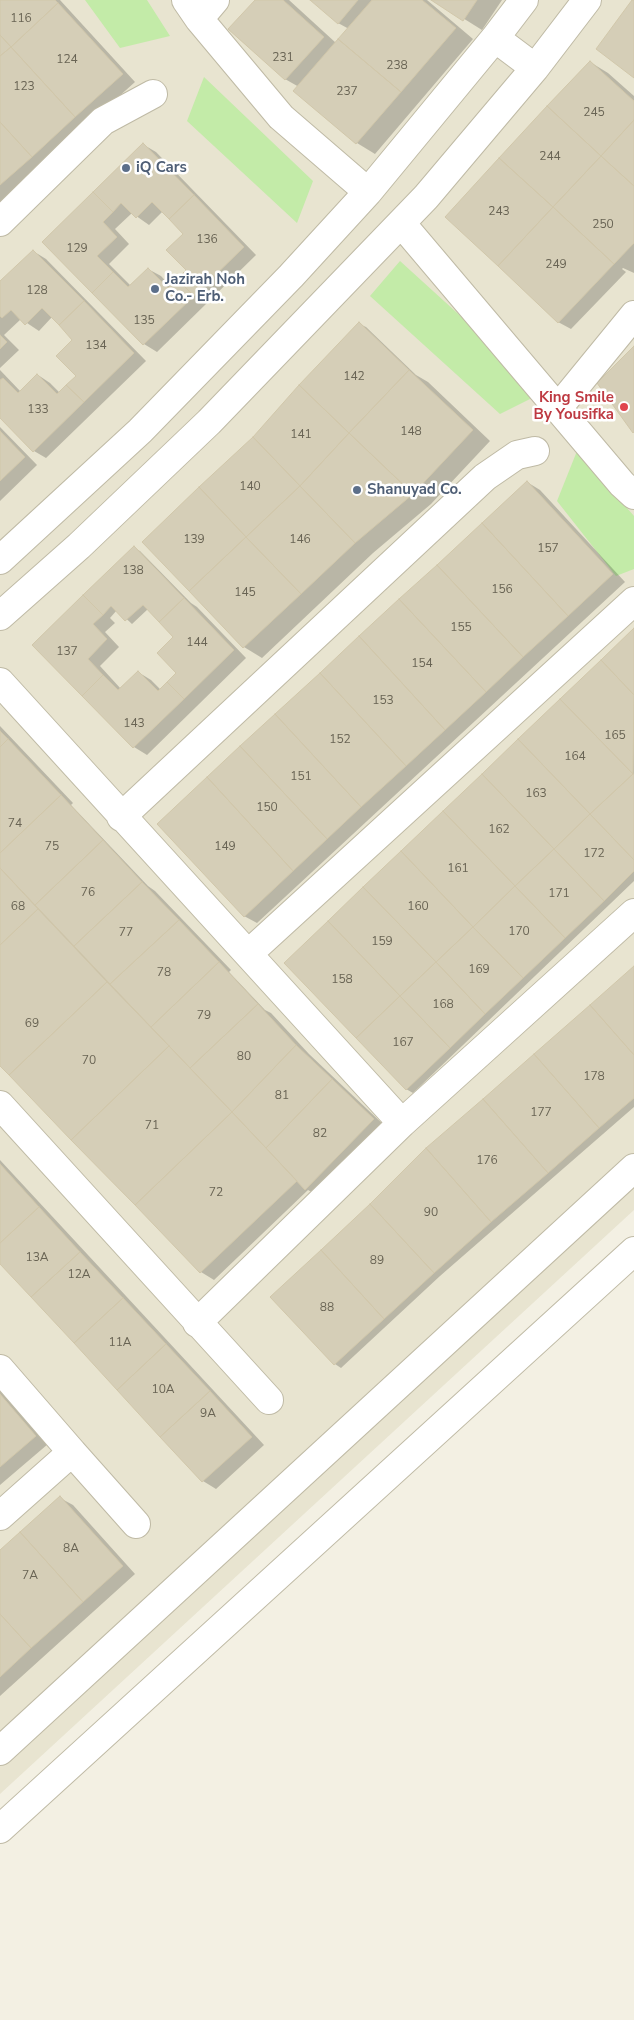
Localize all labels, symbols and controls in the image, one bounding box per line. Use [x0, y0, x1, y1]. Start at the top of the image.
house number: 116 [10, 12, 32, 26]
house number: 231 [272, 51, 294, 65]
house number: 124 [56, 53, 78, 67]
house number: 238 [386, 59, 408, 73]
house number: 123 [13, 80, 35, 94]
house number: 237 [336, 85, 358, 99]
house number: 245 [583, 106, 605, 120]
house number: 244 [539, 150, 561, 164]
place label: iQ Cars [136, 159, 187, 177]
marker: iQ Cars [120, 162, 132, 174]
house number: 243 [488, 205, 510, 219]
house number: 250 [592, 218, 614, 232]
house number: 136 [196, 233, 218, 247]
house number: 129 [66, 242, 88, 256]
house number: 249 [545, 258, 567, 272]
place label: Jazirah Noh Co.- Erb. [165, 271, 245, 306]
marker: Jazirah Noh Co.- Erb. [149, 283, 161, 295]
house number: 128 [26, 284, 48, 298]
house number: 135 [133, 314, 155, 328]
house number: 134 [85, 339, 107, 353]
house number: 142 [343, 370, 365, 384]
place label: King Smile By Yousifka [534, 389, 614, 424]
marker: King Smile By Yousifka [618, 401, 630, 413]
house number: 133 [27, 403, 49, 417]
house number: 148 [400, 425, 422, 439]
house number: 141 [290, 428, 312, 442]
house number: 140 [239, 480, 261, 494]
place label: Shanuyad Co. [367, 481, 462, 499]
marker: Shanuyad Co. [351, 484, 363, 496]
house number: 139 [183, 533, 205, 547]
house number: 146 [289, 533, 311, 547]
house number: 157 [537, 542, 559, 556]
house number: 138 [122, 564, 144, 578]
house number: 156 [491, 583, 513, 597]
house number: 145 [234, 586, 256, 600]
house number: 155 [450, 621, 472, 635]
house number: 144 [186, 636, 208, 650]
house number: 137 [56, 645, 78, 659]
house number: 154 [411, 657, 433, 671]
house number: 153 [372, 694, 394, 708]
house number: 143 [123, 717, 145, 731]
house number: 165 [604, 729, 626, 743]
house number: 152 [329, 733, 351, 747]
house number: 164 [564, 750, 586, 764]
house number: 151 [290, 770, 312, 784]
house number: 163 [525, 787, 547, 801]
house number: 150 [256, 801, 278, 815]
house number: 74 [8, 817, 22, 831]
house number: 162 [488, 823, 510, 837]
house number: 75 [45, 840, 59, 854]
house number: 149 [214, 840, 236, 854]
house number: 172 [583, 847, 605, 861]
house number: 161 [447, 862, 469, 876]
house number: 76 [81, 886, 95, 900]
house number: 171 [548, 887, 570, 901]
house number: 68 [11, 900, 25, 914]
house number: 160 [407, 900, 429, 914]
house number: 170 [508, 925, 530, 939]
house number: 77 [119, 926, 133, 940]
house number: 159 [371, 935, 393, 949]
house number: 169 [468, 963, 490, 977]
house number: 78 [157, 966, 171, 980]
house number: 158 [331, 973, 353, 987]
house number: 168 [432, 998, 454, 1012]
house number: 79 [197, 1009, 211, 1023]
house number: 69 [25, 1017, 39, 1031]
house number: 167 [392, 1036, 414, 1050]
house number: 80 [237, 1050, 251, 1064]
house number: 70 [82, 1054, 96, 1068]
house number: 178 [583, 1070, 605, 1084]
house number: 81 [275, 1089, 289, 1103]
house number: 177 [530, 1106, 552, 1120]
house number: 71 [145, 1119, 159, 1133]
house number: 82 [313, 1127, 327, 1141]
house number: 176 [476, 1154, 498, 1168]
house number: 72 [209, 1186, 223, 1200]
house number: 90 [424, 1206, 438, 1220]
house number: 13A [25, 1251, 49, 1265]
house number: 89 [370, 1254, 384, 1268]
house number: 12A [67, 1268, 91, 1282]
house number: 88 [320, 1301, 334, 1315]
house number: 11A [108, 1336, 132, 1350]
house number: 10A [151, 1383, 175, 1397]
house number: 9A [200, 1407, 216, 1421]
house number: 8A [63, 1542, 79, 1556]
house number: 7A [22, 1569, 38, 1583]

